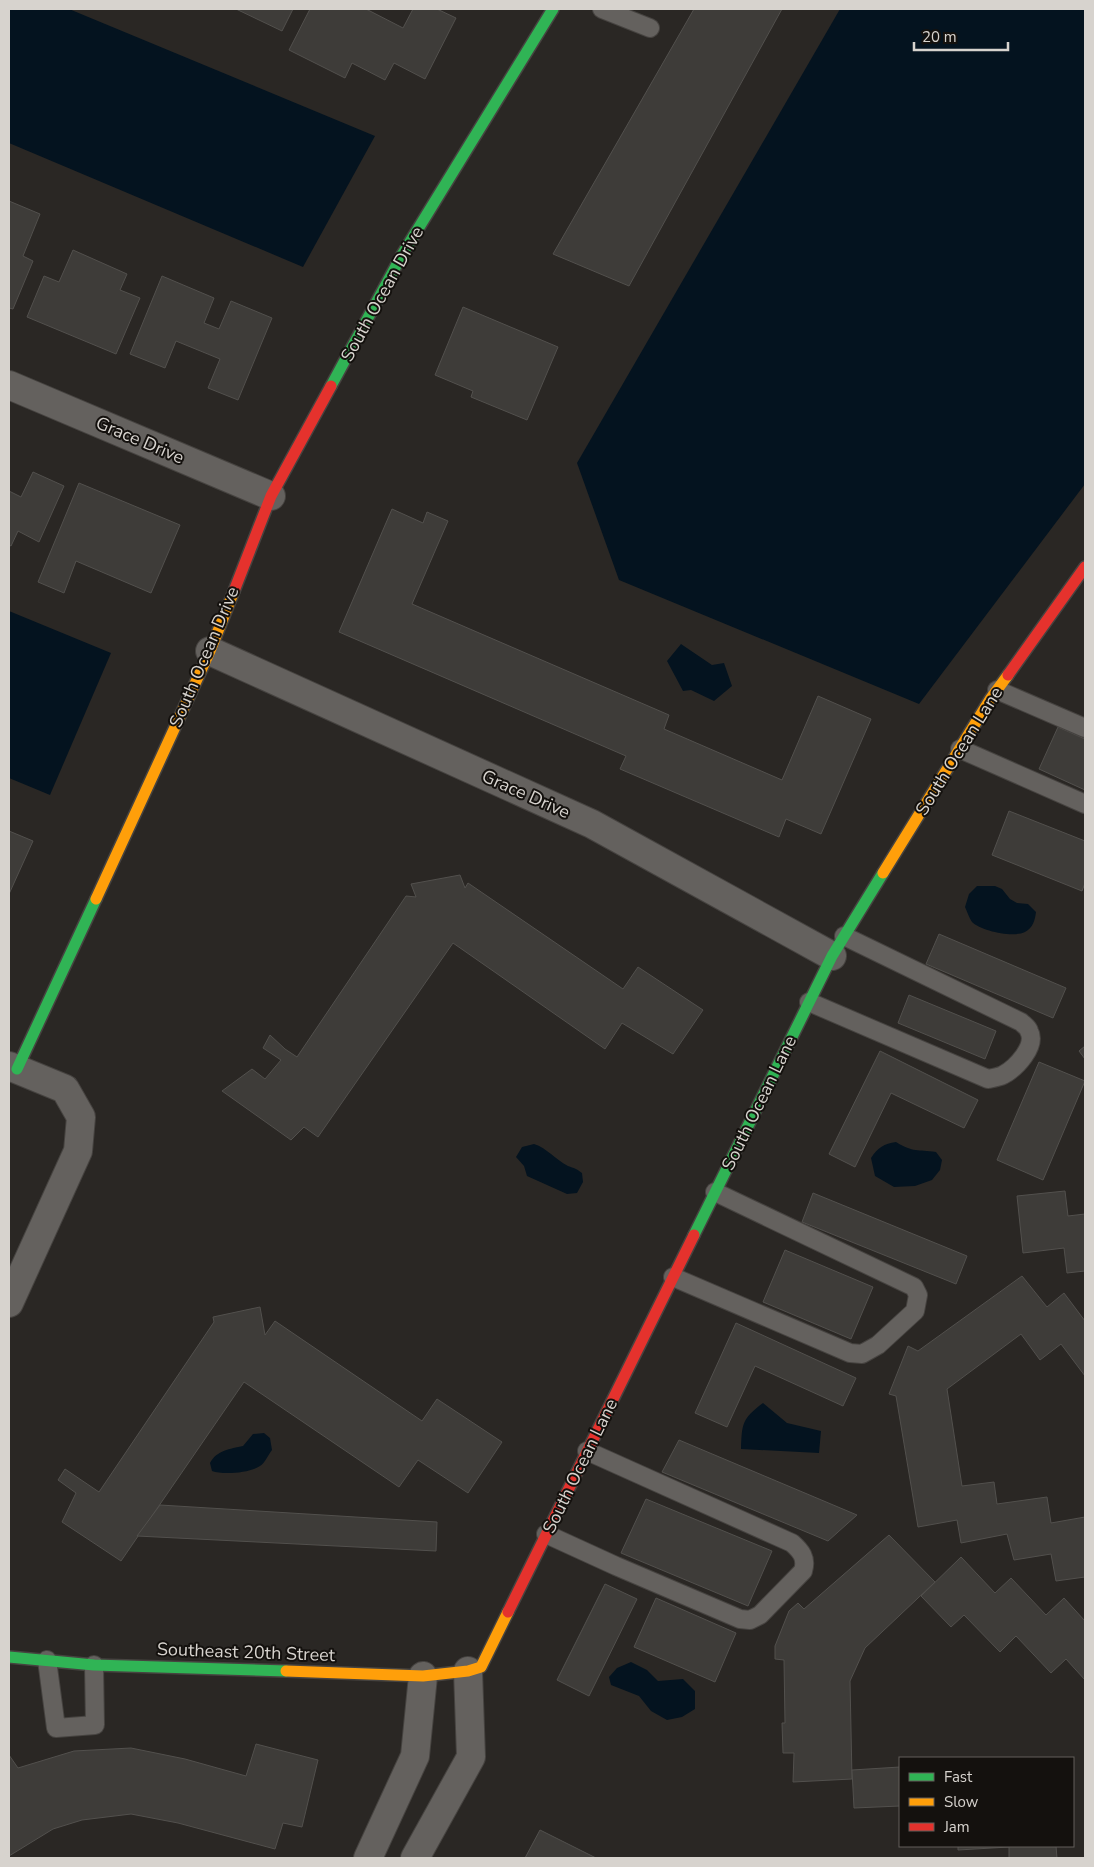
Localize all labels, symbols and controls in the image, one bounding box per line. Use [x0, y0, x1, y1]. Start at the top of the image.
scale bar [914, 20, 1008, 52]
text: 20 m [922, 27, 957, 47]
street label: South Ocean Drive [335, 222, 429, 366]
street label: Grace Drive [92, 411, 188, 469]
street label: South Ocean Drive [163, 583, 245, 731]
street label: South Ocean Lane [910, 682, 1008, 820]
street label: Grace Drive [478, 764, 574, 824]
street label: South Ocean Lane [716, 1032, 802, 1174]
street label: South Ocean Lane [537, 1395, 623, 1537]
street label: Southeast 20th Street [157, 1637, 336, 1667]
legend [899, 1757, 1074, 1847]
text: Fast [944, 1767, 973, 1787]
text: Slow [944, 1792, 979, 1812]
text: Jam [943, 1817, 970, 1837]

